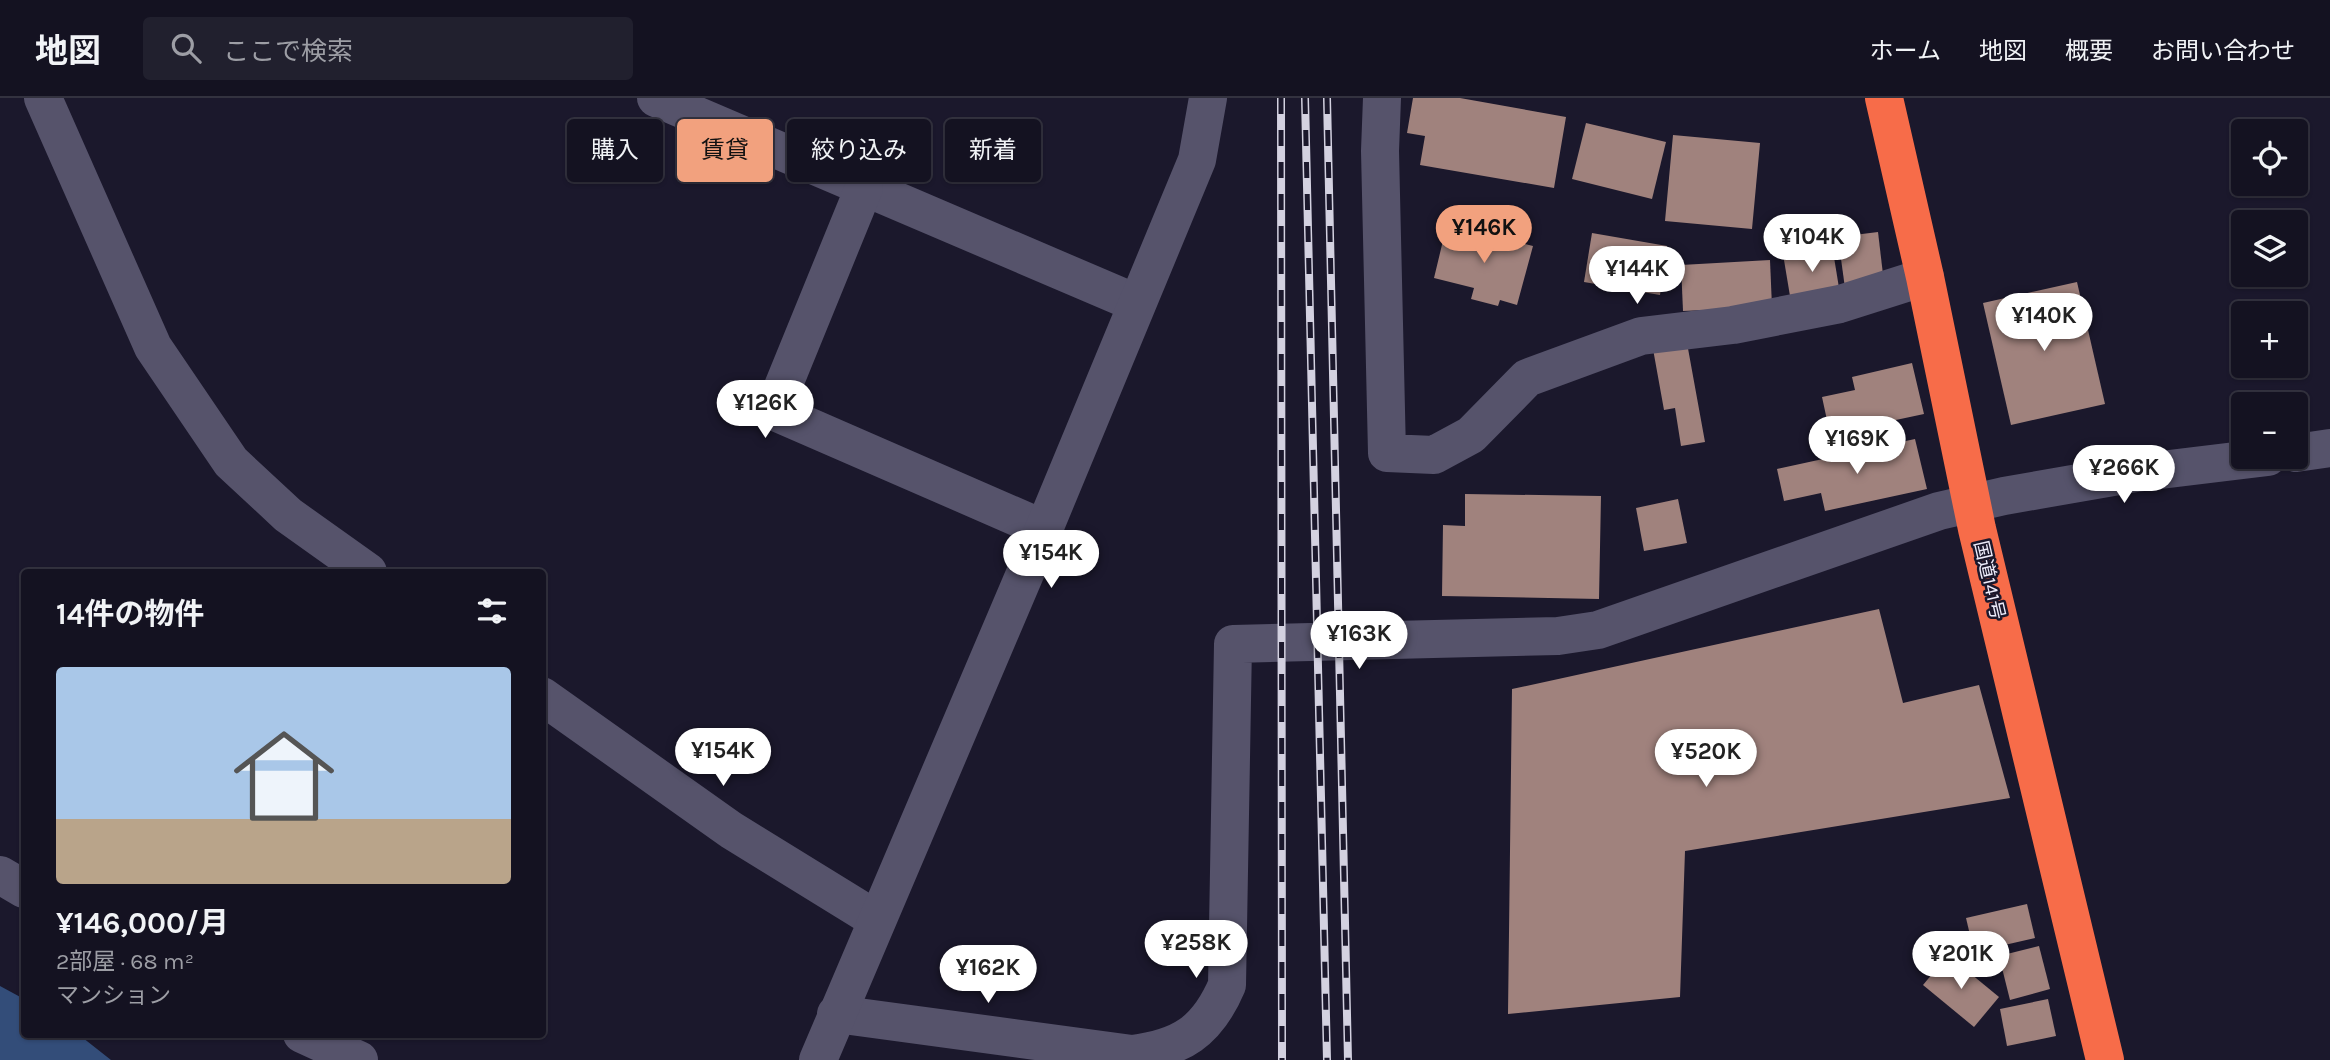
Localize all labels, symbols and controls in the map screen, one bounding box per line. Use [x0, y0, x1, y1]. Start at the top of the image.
search box [143, 17, 633, 80]
icon: search [167, 29, 205, 67]
text: 地図 [35, 32, 101, 70]
text: ここで検索 [223, 36, 353, 67]
text: ホーム [1870, 37, 1941, 65]
text: 地図 [1979, 37, 2027, 65]
text: 概要 [2065, 37, 2113, 65]
text: お問い合わせ [2151, 37, 2295, 65]
chip: 購入 [567, 119, 663, 182]
chip: 賃貸 [677, 119, 773, 182]
chip: 絞り込み [787, 119, 931, 182]
chip: 新着 [945, 119, 1041, 182]
map controls [2231, 119, 2308, 469]
button: locate [2231, 119, 2308, 196]
pin: ¥146K [1435, 206, 1533, 265]
button: layers [2231, 210, 2308, 287]
text: ¥146K [1452, 214, 1516, 241]
pin: ¥104K [1763, 214, 1861, 274]
text: ¥104K [1780, 223, 1844, 250]
pin: ¥144K [1588, 246, 1686, 306]
text: ¥144K [1605, 255, 1669, 282]
pin: ¥140K [1995, 294, 2093, 353]
button: + [2231, 301, 2308, 378]
text: ¥140K [2012, 302, 2076, 329]
pin: ¥126K [716, 380, 814, 440]
text: ¥126K [733, 389, 797, 416]
button: − [2231, 392, 2308, 469]
pin: ¥169K [1808, 416, 1906, 476]
text: ¥169K [1825, 425, 1889, 452]
pin: ¥266K [2075, 446, 2173, 505]
text: ¥266K [2089, 454, 2159, 481]
pin: ¥154K [1002, 531, 1100, 590]
text: ¥154K [1019, 539, 1083, 566]
street label: 国道141号 [1969, 539, 2009, 622]
icon: filters [473, 592, 511, 630]
text: 14件の物件 [56, 596, 205, 632]
pin: ¥163K [1310, 612, 1408, 671]
text: ¥163K [1327, 620, 1392, 647]
icon: home [221, 713, 347, 839]
pin: ¥154K [674, 728, 772, 788]
pin: ¥520K [1657, 730, 1755, 789]
text: ¥154K [691, 737, 755, 764]
text: ¥520K [1671, 738, 1741, 765]
text: ¥146,000/月 [56, 905, 229, 941]
pin: ¥258K [1147, 920, 1245, 980]
text: ¥258K [1161, 929, 1231, 956]
pin: ¥201K [1912, 932, 2010, 991]
text: ¥201K [1928, 940, 1994, 967]
pin: ¥162K [939, 946, 1037, 1005]
text: 2部屋 · 68 m² [56, 948, 194, 975]
text: ¥162K [956, 954, 1020, 981]
text: マンション [56, 982, 171, 1009]

